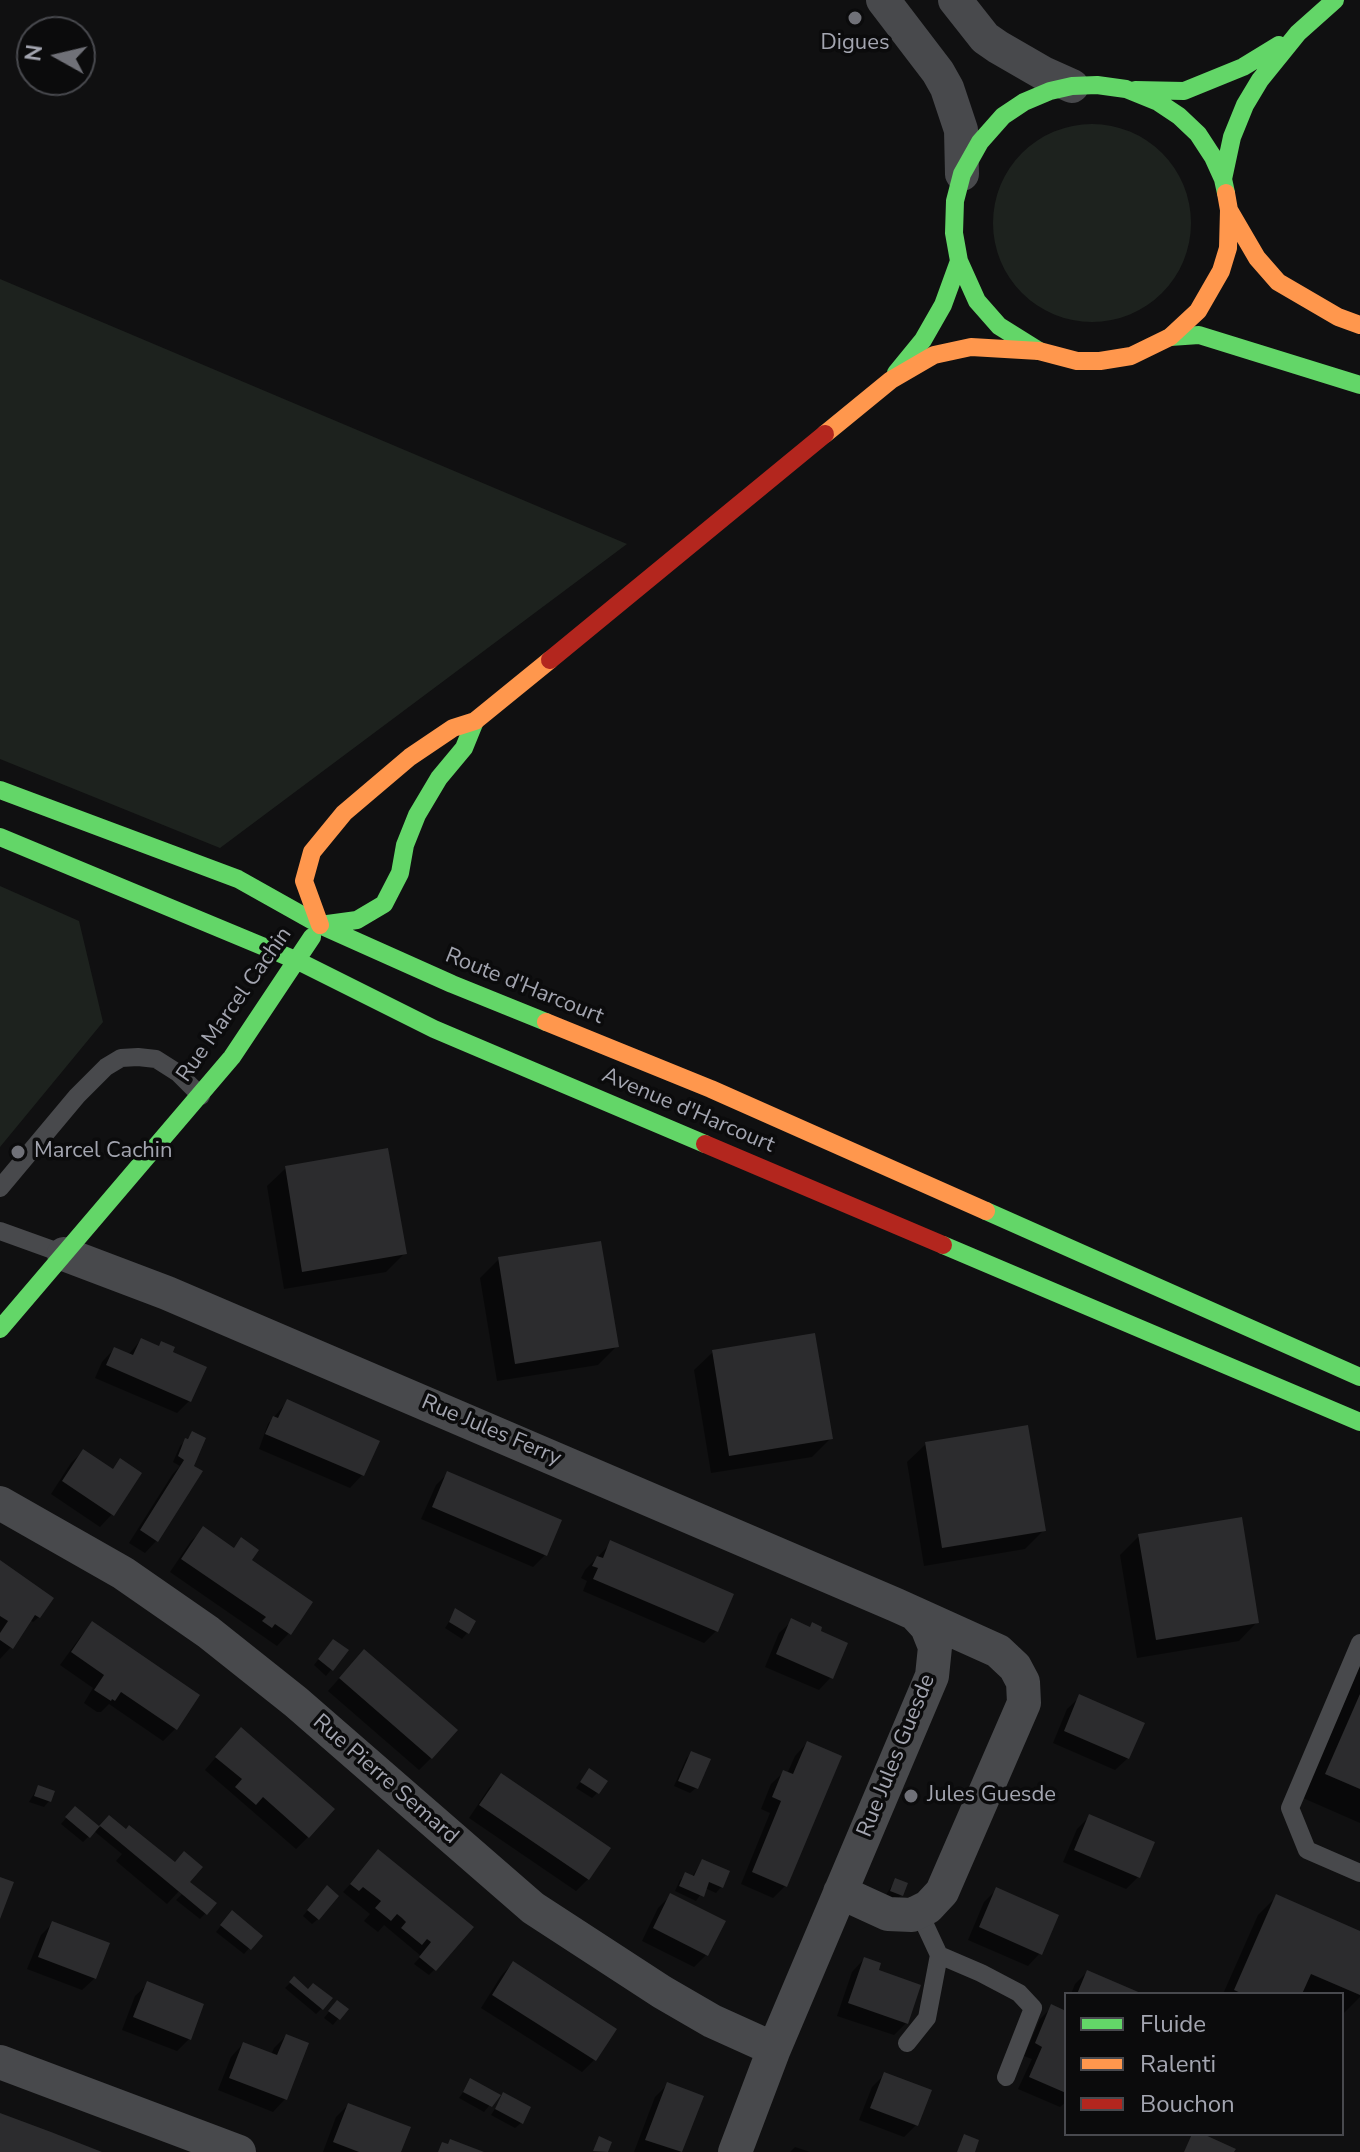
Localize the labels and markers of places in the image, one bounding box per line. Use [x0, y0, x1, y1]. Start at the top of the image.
marker: Digues [846, 9, 864, 27]
place label: Digues [821, 31, 889, 57]
place label: Marcel Cachin [34, 1139, 172, 1165]
marker: Marcel Cachin [9, 1143, 27, 1161]
place label: Jules Guesde [927, 1783, 1056, 1809]
marker: Jules Guesde [902, 1787, 920, 1805]

